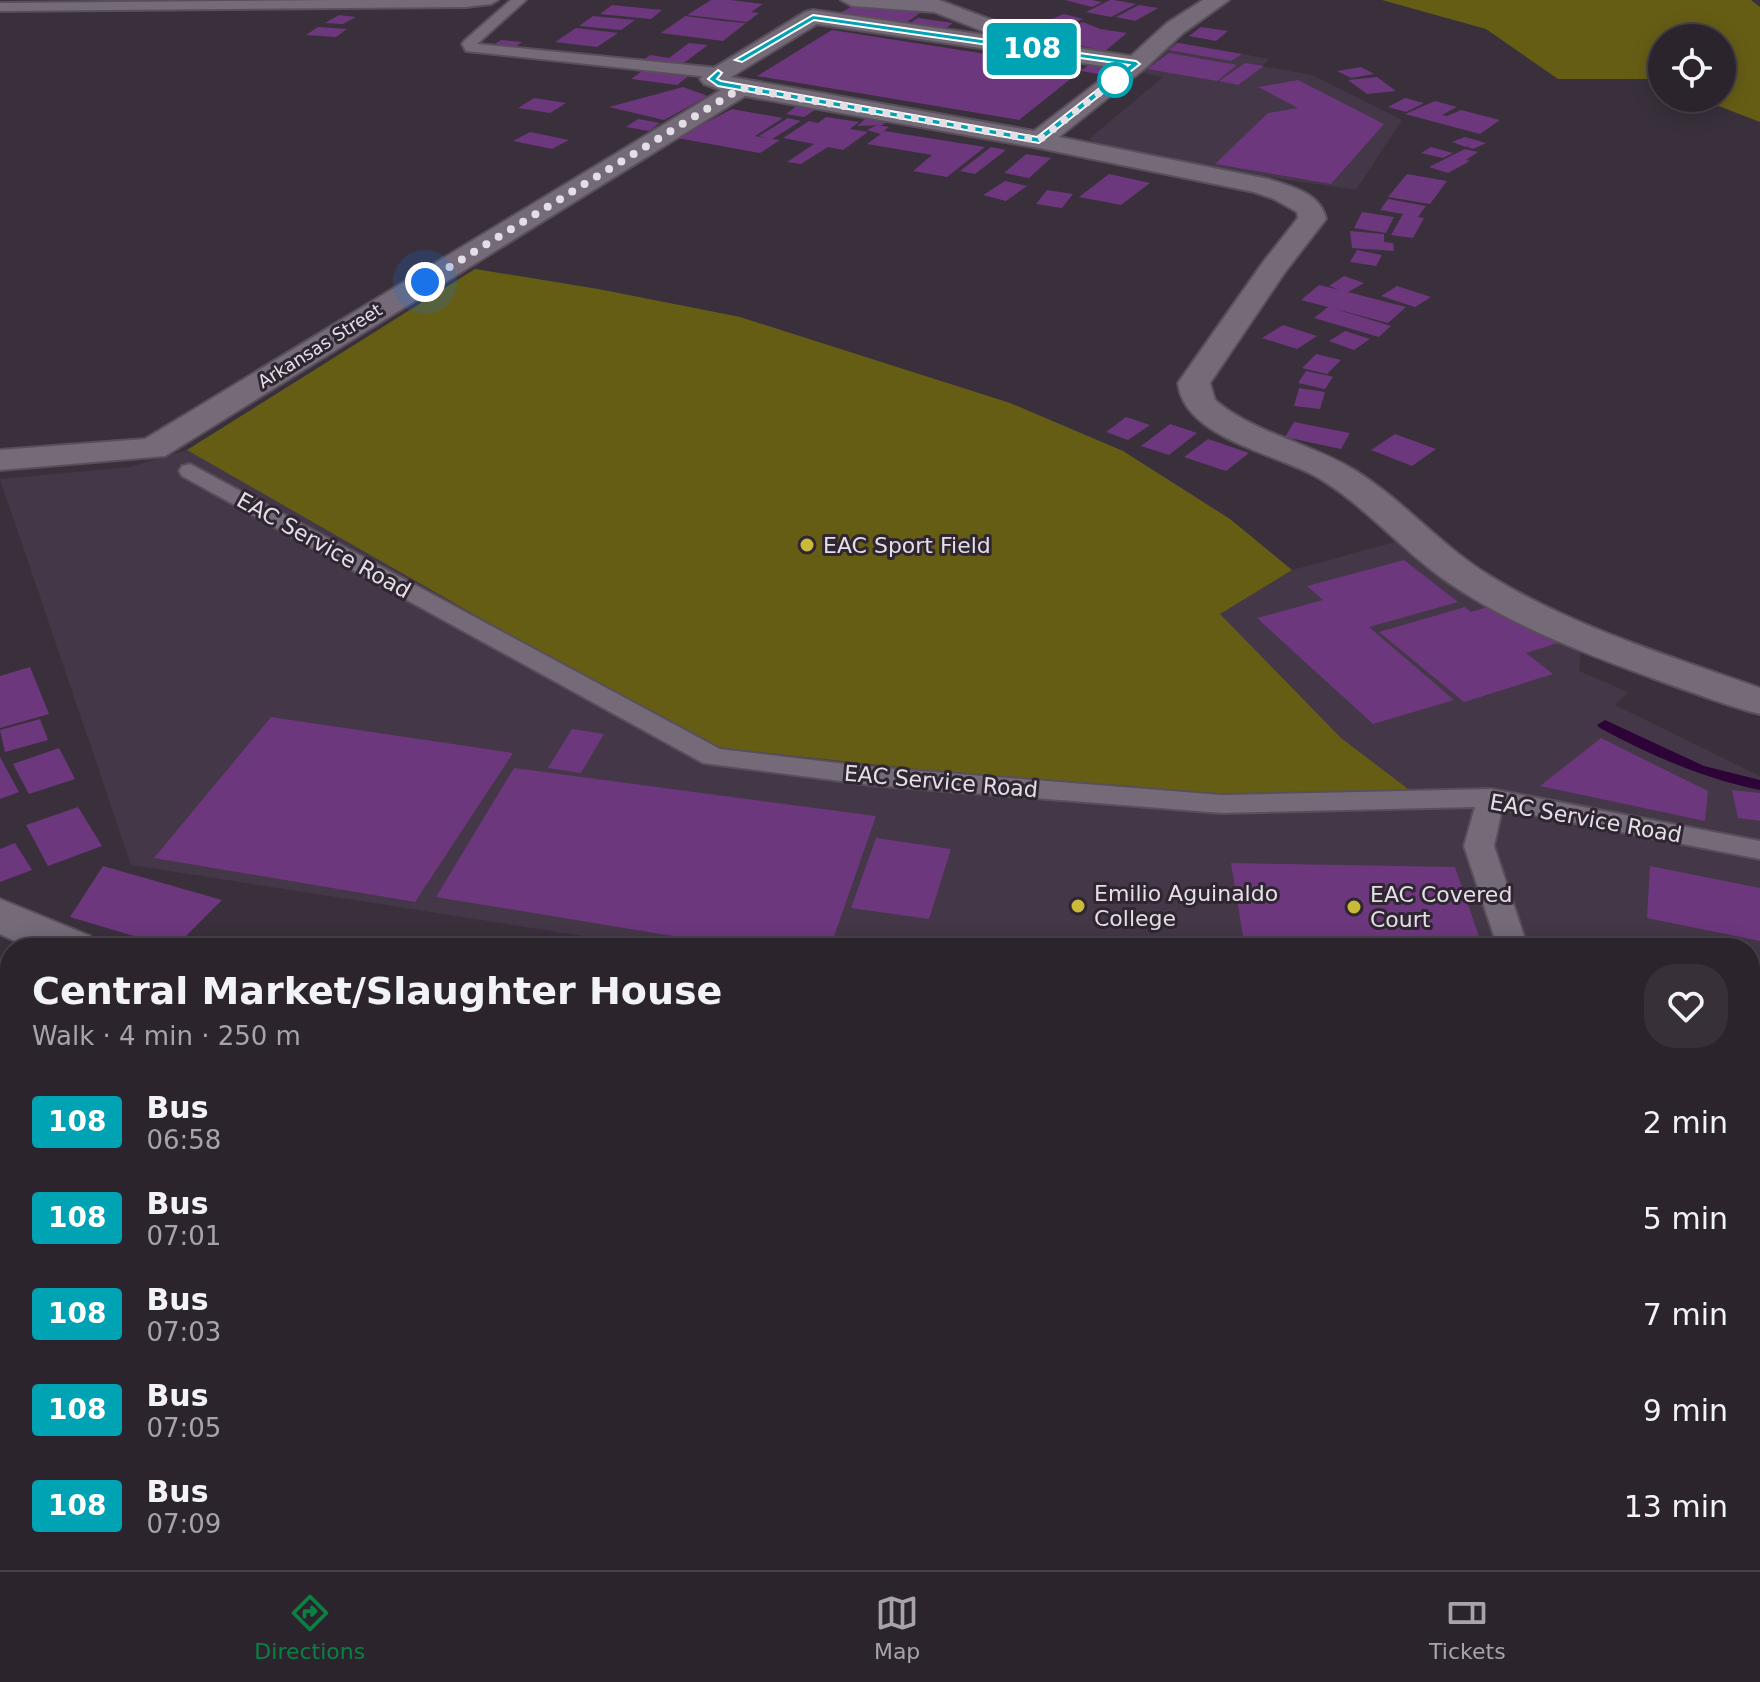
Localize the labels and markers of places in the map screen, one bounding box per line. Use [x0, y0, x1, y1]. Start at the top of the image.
unlabelled marker [1098, 63, 1132, 97]
place label: EAC Sport Field [823, 533, 991, 558]
marker: EAC Sport Field [798, 536, 816, 554]
place label: Emilio Aguinaldo College [1094, 881, 1278, 931]
place label: EAC Covered Court [1370, 882, 1512, 932]
marker: Emilio Aguinaldo College [1069, 897, 1087, 915]
marker: EAC Covered Court [1345, 898, 1363, 916]

